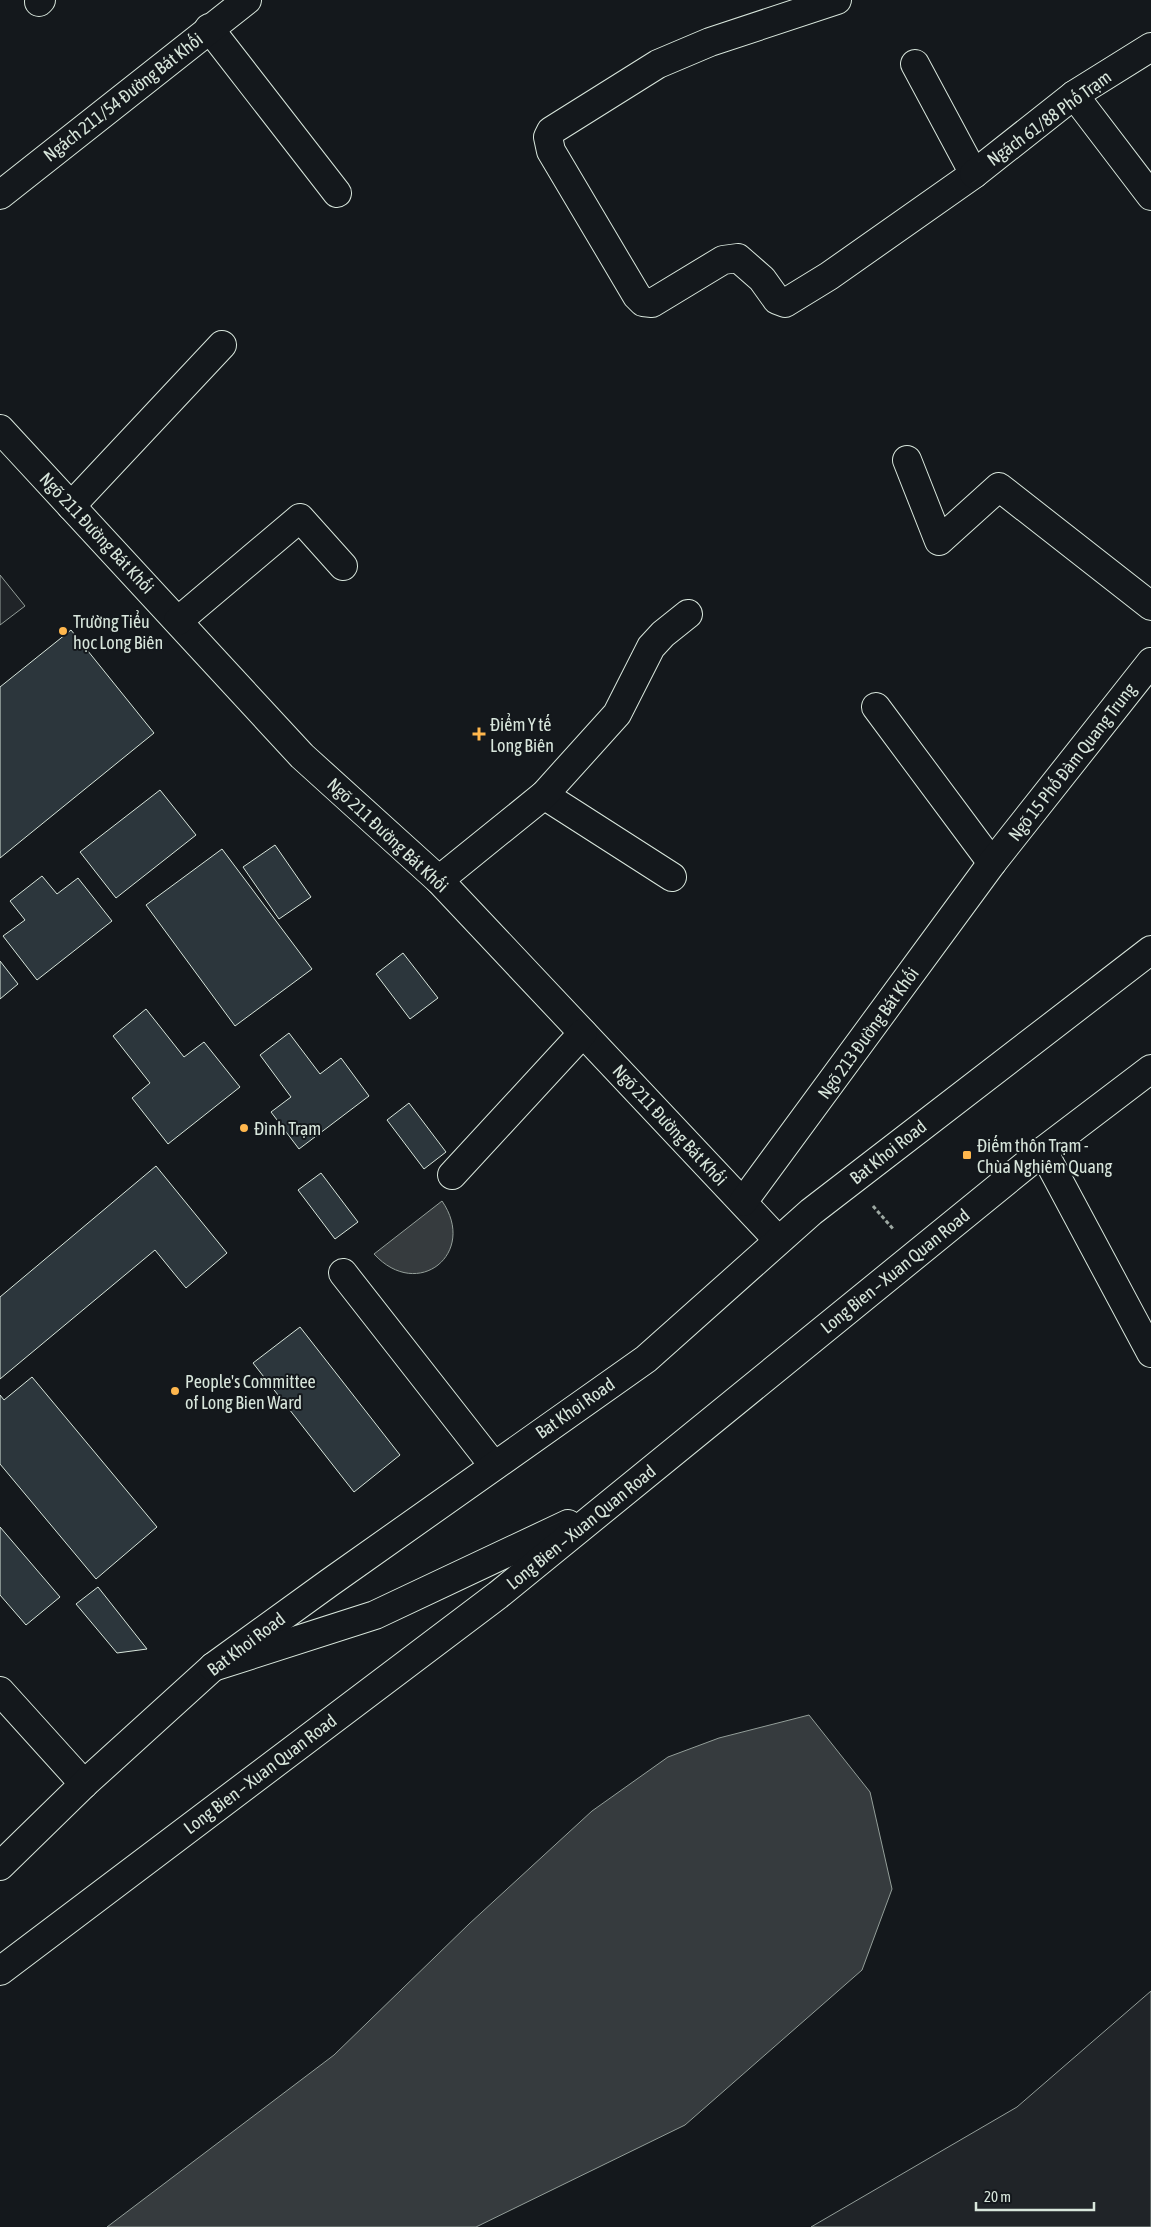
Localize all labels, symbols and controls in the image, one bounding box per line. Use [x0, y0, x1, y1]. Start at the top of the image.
street label: Ngách 211/54 Đường Bát Khối [39, 28, 207, 166]
street label: Ngách 61/88 Phố Trạm [982, 65, 1115, 170]
street label: Ngõ 211 Đường Bát Khối [36, 468, 159, 598]
place label: Trường Tiểu học Long Biên [73, 610, 163, 653]
marker: Trường Tiểu học Long Biên [57, 625, 69, 637]
street label: Ngõ 15 Phố Đàm Quang Trung [1003, 678, 1140, 845]
place label: Điểm Y tế Long Biên [490, 713, 554, 756]
marker: Điểm Y tế Long Biên [472, 727, 486, 741]
street label: Ngõ 211 Đường Bát Khối [323, 773, 453, 896]
street label: Ngõ 213 Đường Bát Khối [812, 962, 923, 1103]
street label: Ngõ 211 Đường Bát Khối [609, 1060, 732, 1190]
street label: Bat Khoi Road [845, 1116, 931, 1188]
place label: Đình Trạm [254, 1118, 321, 1139]
marker: Đình Trạm [238, 1122, 250, 1134]
place label: Điếm thôn Trạm - Chùa Nghiêm Quang [977, 1134, 1112, 1177]
marker: Điếm thôn Trạm - Chùa Nghiêm Quang [961, 1149, 973, 1161]
street label: Long Bien – Xuan Quan Road [816, 1204, 974, 1338]
place label: People's Committee of Long Bien Ward [185, 1371, 316, 1413]
street label: Bat Khoi Road [531, 1373, 619, 1443]
marker: People's Committee of Long Bien Ward [169, 1385, 181, 1397]
street label: Long Bien – Xuan Quan Road [502, 1460, 660, 1594]
street label: Bat Khoi Road [203, 1608, 289, 1680]
street label: Long Bien – Xuan Quan Road [180, 1710, 340, 1838]
scale bar [976, 2180, 1094, 2212]
text: 20 m [984, 2188, 1011, 2205]

